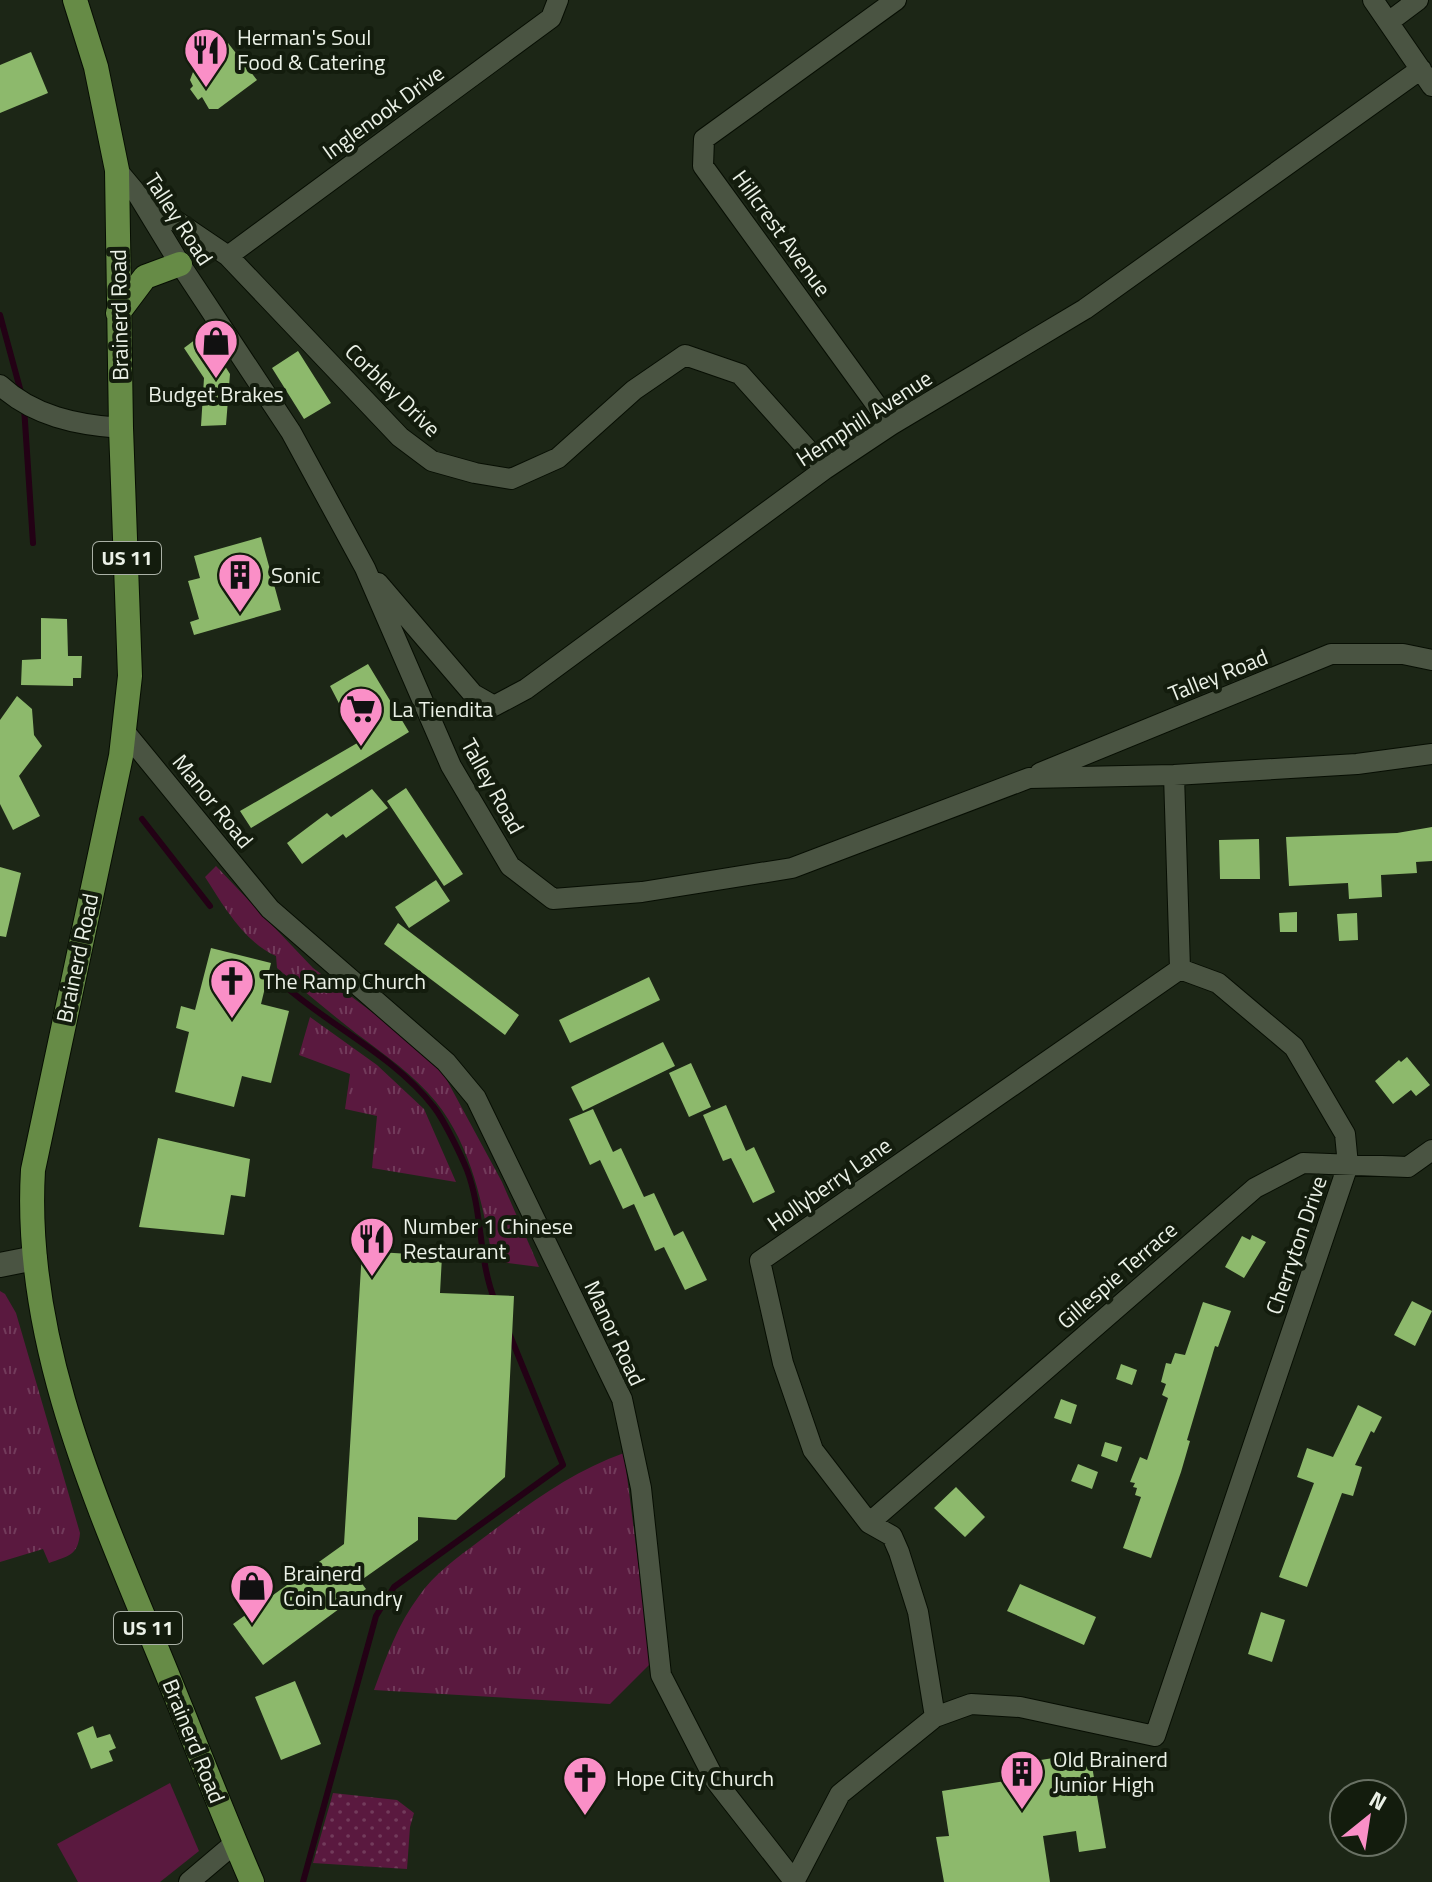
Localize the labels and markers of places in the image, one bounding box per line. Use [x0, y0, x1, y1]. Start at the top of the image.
place label: Herman's Soul Food & Catering [237, 20, 385, 79]
restaurant icon: Herman's Soul Food & Catering [182, 26, 230, 89]
shop icon: Budget Brakes [192, 317, 240, 380]
place label: Budget Brakes [148, 377, 284, 411]
building icon: Sonic [216, 551, 264, 614]
place label: Sonic [271, 558, 321, 592]
supermarket icon: La Tiendita [337, 685, 385, 748]
place label: La Tiendita [392, 692, 493, 726]
church icon: The Ramp Church [208, 957, 256, 1020]
place label: The Ramp Church [263, 964, 426, 998]
place label: Number 1 Chinese Restaurant [403, 1209, 573, 1268]
restaurant icon: Number 1 Chinese Restaurant [348, 1215, 396, 1278]
place label: Brainerd Coin Laundry [283, 1556, 403, 1615]
shop icon: Brainerd Coin Laundry [228, 1562, 276, 1625]
place label: Old Brainerd Junior High [1053, 1742, 1168, 1801]
building icon: Old Brainerd Junior High [998, 1748, 1046, 1811]
church icon: Hope City Church [561, 1754, 609, 1817]
place label: Hope City Church [616, 1761, 774, 1795]

